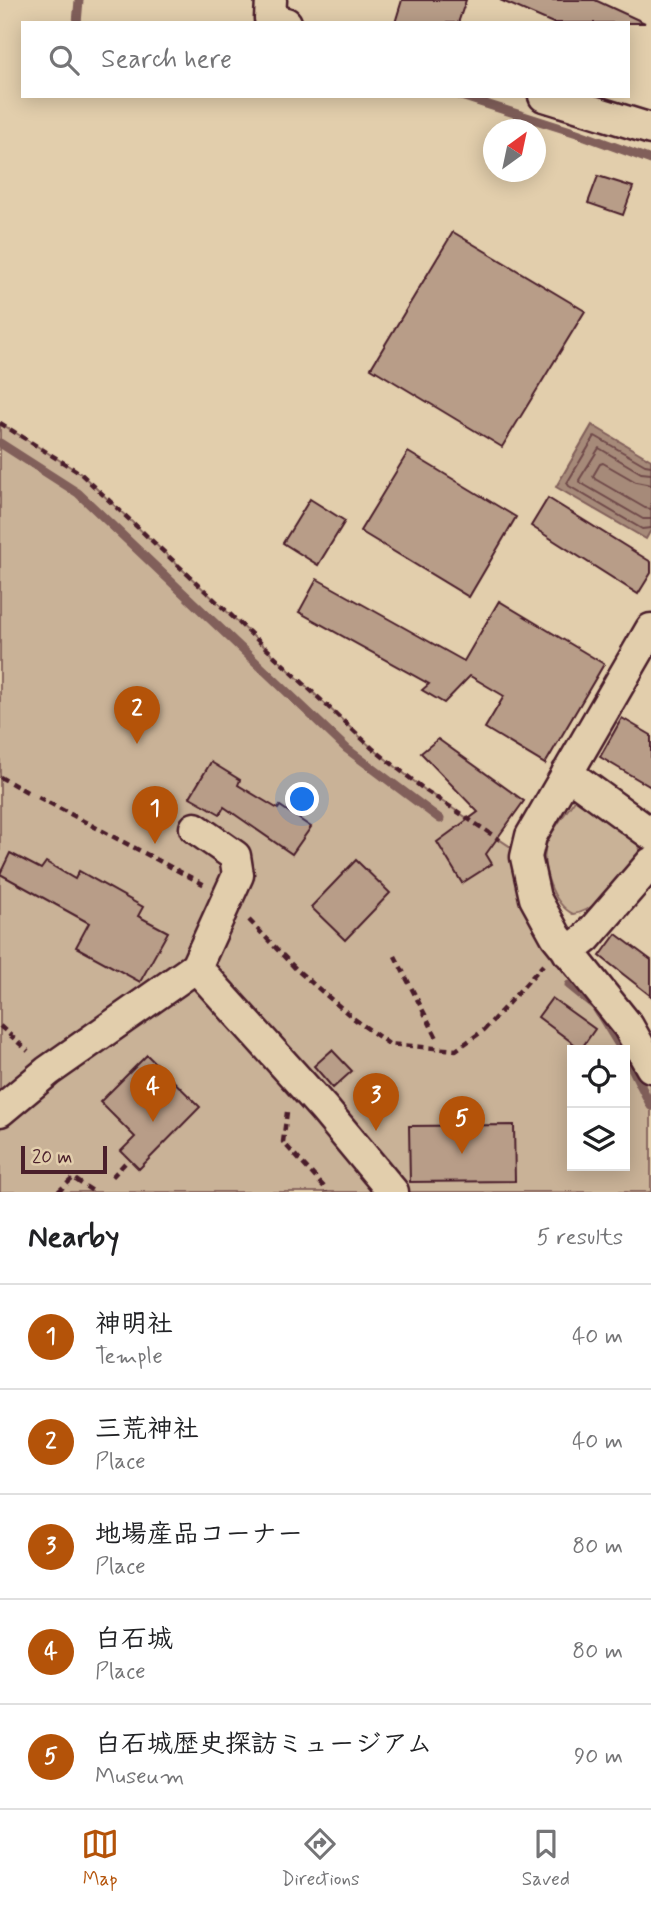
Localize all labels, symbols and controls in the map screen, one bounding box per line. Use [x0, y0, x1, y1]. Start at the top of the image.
search box [21, 21, 630, 98]
icon: search [45, 41, 83, 79]
text: Search here [101, 43, 232, 77]
north arrow [483, 119, 546, 182]
pin: 2 [114, 686, 160, 744]
your location [285, 782, 319, 816]
pin: 1 [132, 786, 178, 844]
map controls [567, 1045, 630, 1171]
button: locate [567, 1045, 630, 1108]
pin: 4 [130, 1064, 176, 1122]
pin: 3 [353, 1073, 399, 1131]
pin: 5 [439, 1096, 485, 1154]
button: layers [567, 1108, 630, 1171]
scale bar [21, 1143, 107, 1175]
text: 20 m [32, 1145, 72, 1170]
text: Nearby [28, 1218, 119, 1257]
text: 5 results [537, 1223, 623, 1253]
text: 神明社 [95, 1308, 173, 1342]
text: 1 [46, 1322, 56, 1352]
text: 40 m [572, 1322, 623, 1352]
text: Temple [95, 1342, 163, 1372]
text: 三荒神社 [95, 1413, 199, 1447]
text: 2 [45, 1427, 57, 1457]
text: 40 m [572, 1427, 623, 1457]
text: Place [95, 1447, 146, 1477]
text: 地場産品コーナー [95, 1518, 303, 1552]
text: 3 [46, 1532, 56, 1562]
text: 80 m [572, 1532, 623, 1562]
text: Place [95, 1552, 146, 1582]
text: 白石城 [95, 1623, 173, 1657]
text: 4 [44, 1637, 58, 1667]
text: 80 m [572, 1637, 623, 1667]
text: Place [95, 1657, 146, 1687]
text: 白石城歴史探訪ミュージアム [95, 1728, 432, 1762]
text: 5 [44, 1742, 58, 1772]
text: 90 m [574, 1742, 623, 1772]
text: Museum [95, 1762, 184, 1792]
tab: Map [81, 1825, 119, 1892]
tab: Directions [281, 1825, 360, 1892]
tab: Saved [522, 1825, 570, 1892]

